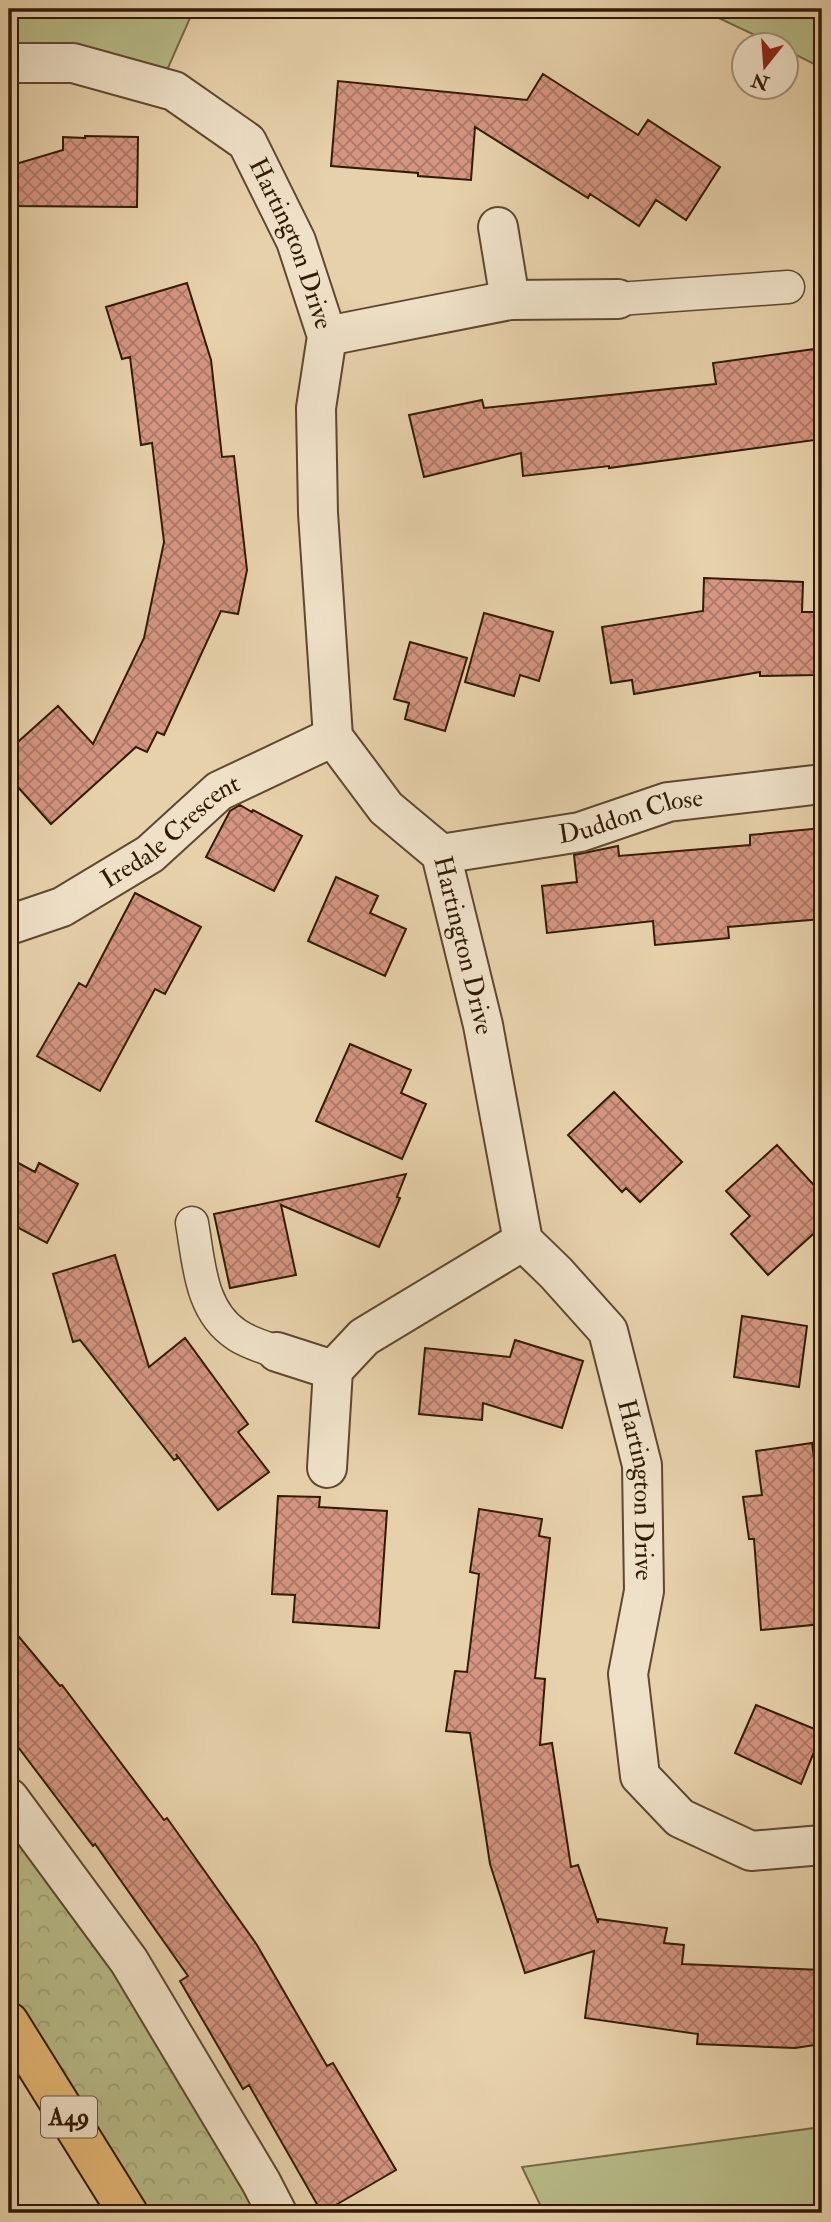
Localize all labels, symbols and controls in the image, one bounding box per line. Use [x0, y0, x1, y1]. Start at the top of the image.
north arrow [730, 32, 800, 102]
text: N [748, 67, 773, 96]
street label: Hartington Drive [241, 153, 340, 334]
street label: Iredale Crescent [95, 767, 245, 896]
street label: Duddon Close [556, 782, 705, 851]
street label: Hartington Drive [426, 853, 500, 1037]
street label: Hartington Drive [610, 1396, 660, 1581]
road number: A49 [41, 2096, 97, 2138]

